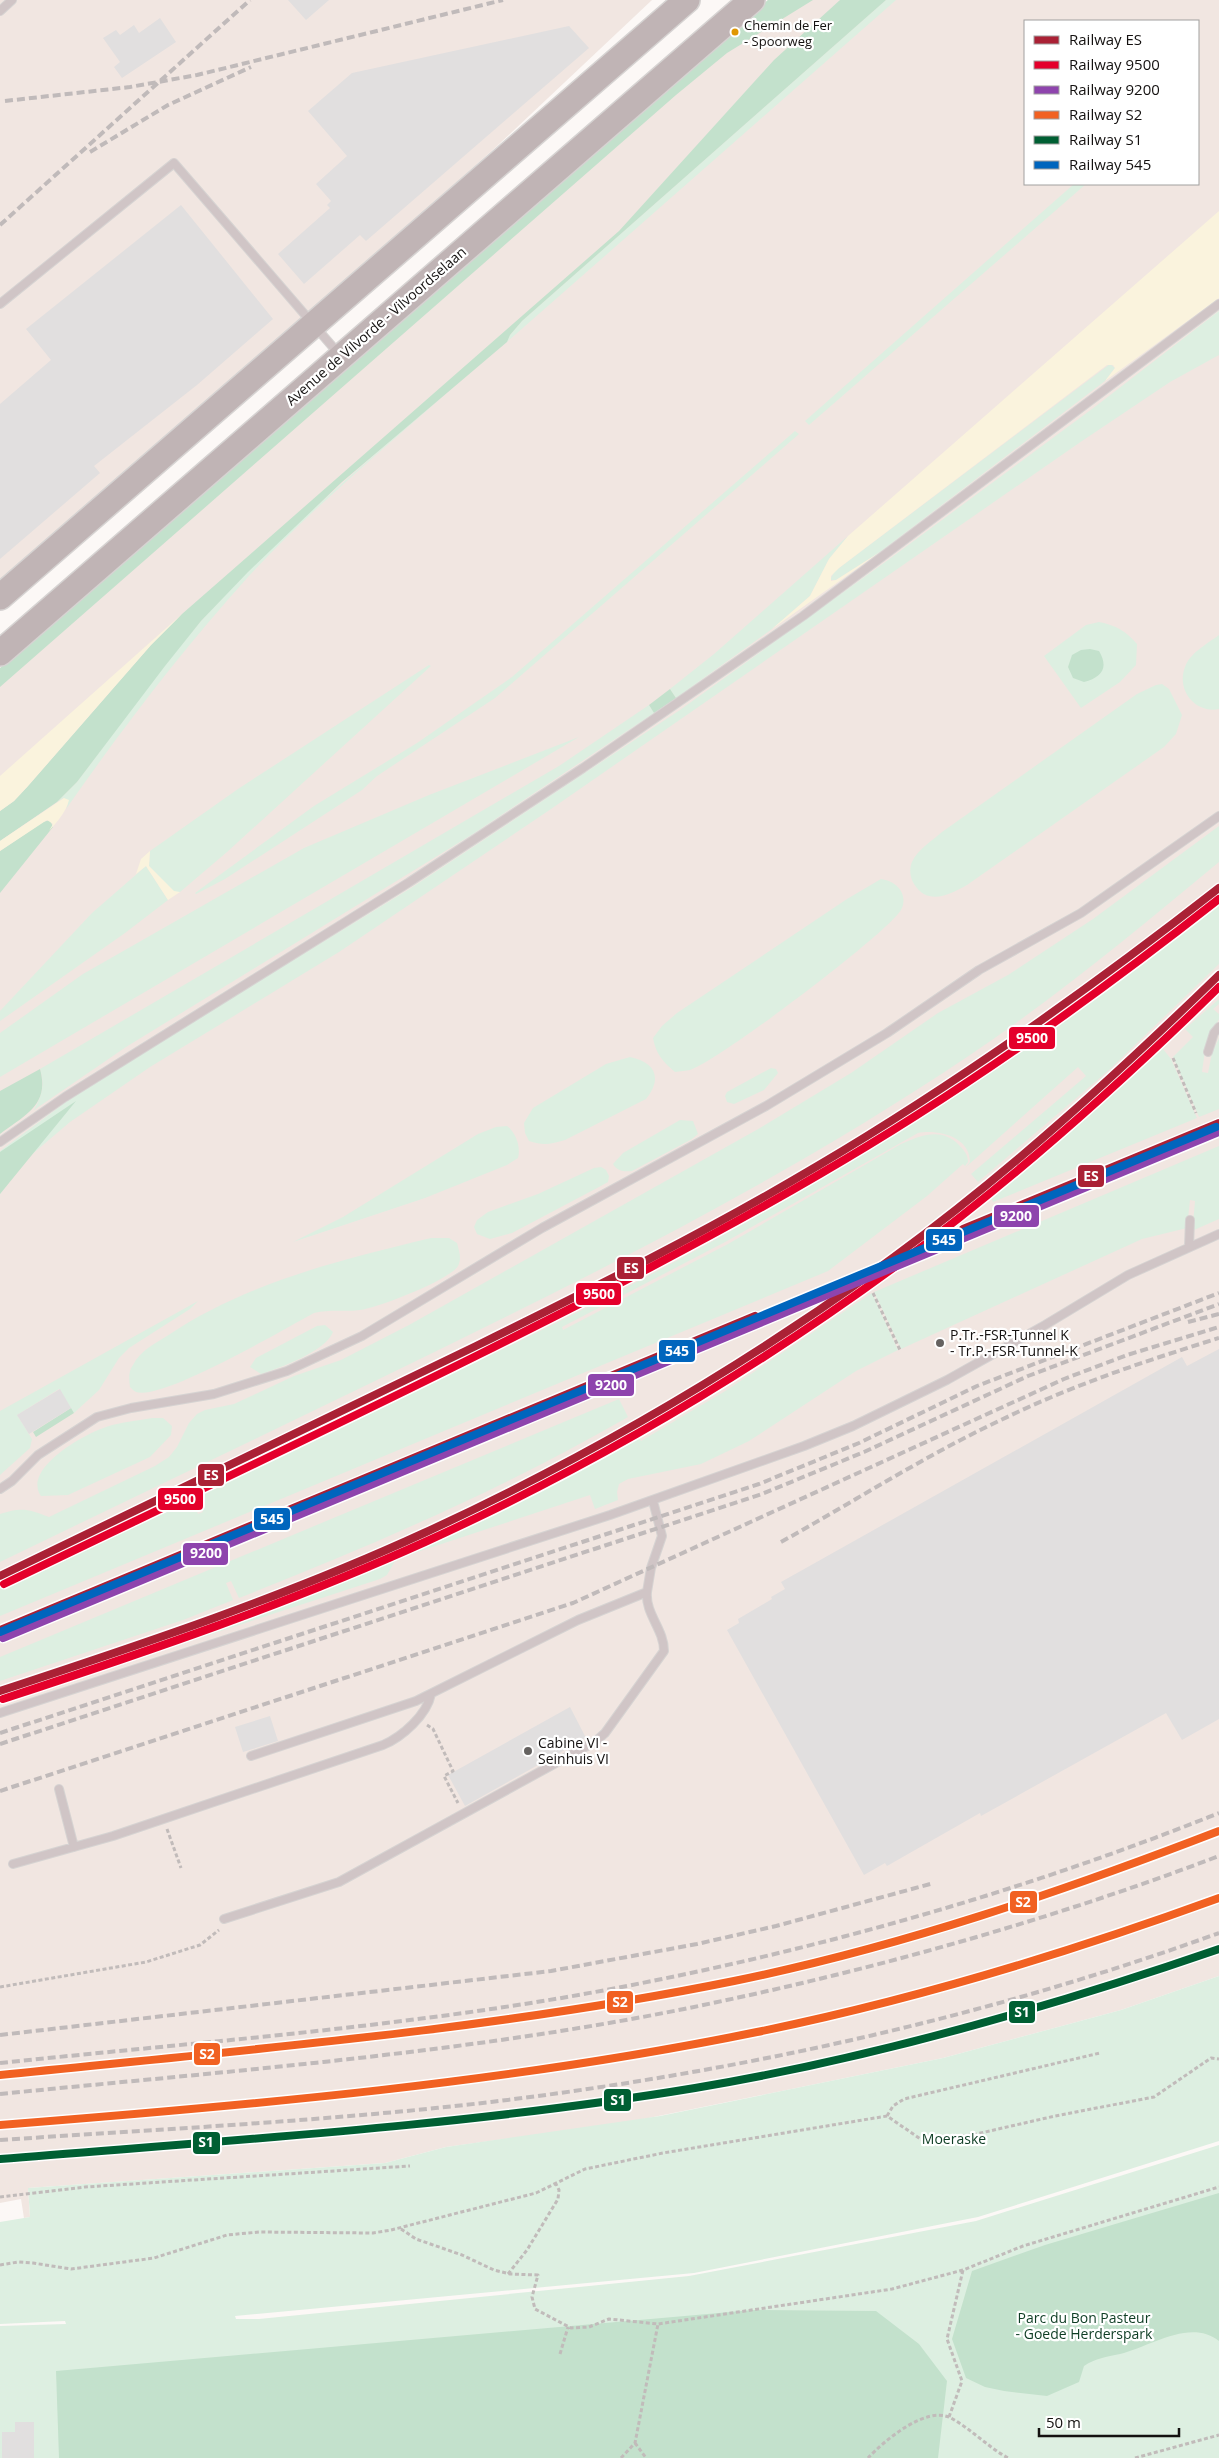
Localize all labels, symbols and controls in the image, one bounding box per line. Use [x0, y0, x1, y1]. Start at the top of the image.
place label: Chemin de Fer - Spoorweg [744, 16, 833, 50]
legend [1024, 20, 1199, 185]
marker: Chemin de Fer - Spoorweg [730, 27, 740, 37]
text: Railway ES [1069, 29, 1142, 49]
text: Railway 9500 [1069, 54, 1160, 74]
text: Railway 9200 [1069, 79, 1160, 99]
text: Railway S2 [1069, 104, 1142, 124]
text: Railway S1 [1069, 129, 1142, 149]
text: Railway 545 [1069, 154, 1151, 174]
street label: Avenue de Vilvorde - Vilvoordselaan [282, 242, 470, 409]
line badge: 9500 [1008, 1026, 1056, 1050]
text: 9500 [1016, 1028, 1048, 1047]
line badge: ES [1077, 1164, 1105, 1188]
text: ES [1083, 1166, 1099, 1185]
line badge: 9200 [993, 1204, 1040, 1228]
text: 9200 [1000, 1206, 1032, 1225]
line badge: 545 [925, 1228, 963, 1252]
text: 545 [932, 1230, 956, 1249]
line badge: ES [616, 1256, 645, 1280]
text: ES [623, 1258, 639, 1277]
line badge: 9500 [575, 1282, 622, 1306]
text: 9500 [583, 1284, 615, 1303]
place label: P.Tr.-FSR-Tunnel K - Tr.P.-FSR-Tunnel-K [950, 1325, 1078, 1360]
marker: P.Tr.-FSR-Tunnel K - Tr.P.-FSR-Tunnel-K [934, 1337, 946, 1349]
line badge: 545 [658, 1339, 696, 1363]
text: 545 [665, 1341, 689, 1360]
line badge: 9200 [587, 1373, 635, 1397]
text: 9200 [595, 1375, 627, 1394]
line badge: ES [197, 1463, 225, 1487]
text: ES [203, 1465, 219, 1484]
line badge: 9500 [157, 1487, 204, 1511]
text: 9500 [164, 1489, 196, 1508]
line badge: 545 [253, 1507, 291, 1531]
text: 545 [260, 1509, 284, 1528]
line badge: 9200 [182, 1542, 229, 1566]
text: 9200 [190, 1543, 222, 1562]
place label: Cabine VI - Seinhuis VI [538, 1733, 609, 1768]
marker: Cabine VI - Seinhuis VI [522, 1745, 534, 1757]
line badge: S2 [1009, 1890, 1038, 1914]
text: S2 [1015, 1892, 1031, 1911]
line badge: S2 [606, 1990, 634, 2014]
text: S2 [612, 1992, 628, 2011]
line badge: S1 [1008, 2000, 1036, 2024]
text: S1 [1014, 2002, 1030, 2021]
line badge: S2 [193, 2042, 221, 2066]
text: S2 [199, 2044, 215, 2063]
line badge: S1 [603, 2088, 632, 2112]
text: S1 [610, 2090, 626, 2109]
park label: Moeraske [922, 2129, 986, 2148]
line badge: S1 [192, 2131, 221, 2155]
text: S1 [198, 2132, 214, 2151]
park label: Parc du Bon Pasteur - Goede Herderspark [1016, 2308, 1153, 2343]
scale bar [1039, 2406, 1179, 2438]
text: 50 m [1046, 2412, 1081, 2432]

